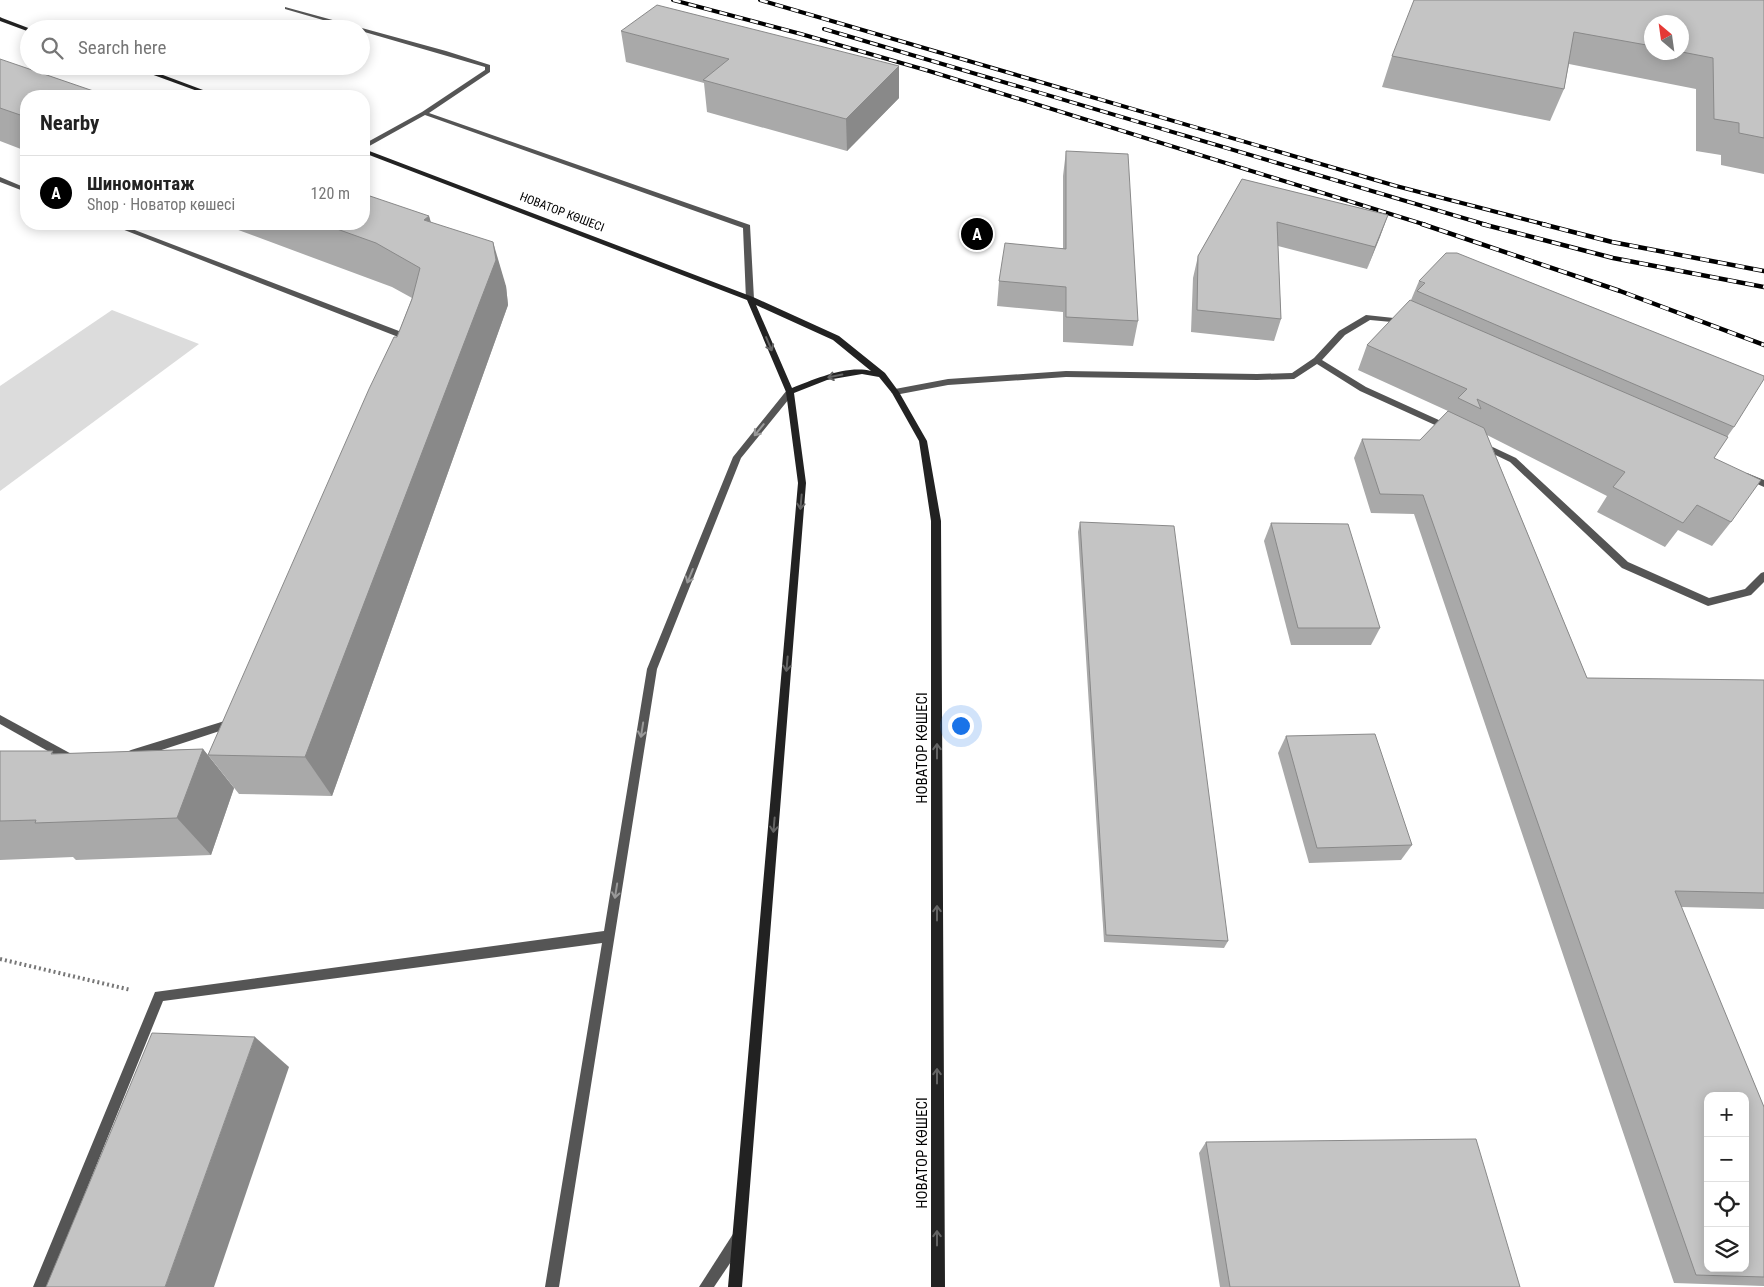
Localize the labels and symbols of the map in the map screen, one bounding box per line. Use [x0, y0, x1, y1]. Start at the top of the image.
north arrow [1644, 15, 1689, 60]
street label: НОВАТОР КӨШЕСІ [518, 189, 606, 235]
pin: A [961, 215, 993, 253]
one-way arrow [765, 336, 775, 351]
one-way arrow [827, 371, 843, 381]
one-way arrow [754, 423, 765, 436]
one-way arrow [796, 493, 806, 509]
one-way arrow [685, 568, 694, 583]
one-way arrow [782, 655, 792, 671]
street label: НОВАТОР КӨШЕСІ [913, 692, 931, 804]
your location [948, 713, 974, 739]
one-way arrow [637, 722, 647, 738]
one-way arrow [932, 743, 942, 760]
one-way arrow [769, 817, 778, 833]
one-way arrow [611, 882, 621, 898]
one-way arrow [932, 906, 942, 922]
one-way arrow [932, 1068, 942, 1084]
street label: НОВАТОР КӨШЕСІ [913, 1097, 931, 1209]
one-way arrow [932, 1231, 942, 1247]

